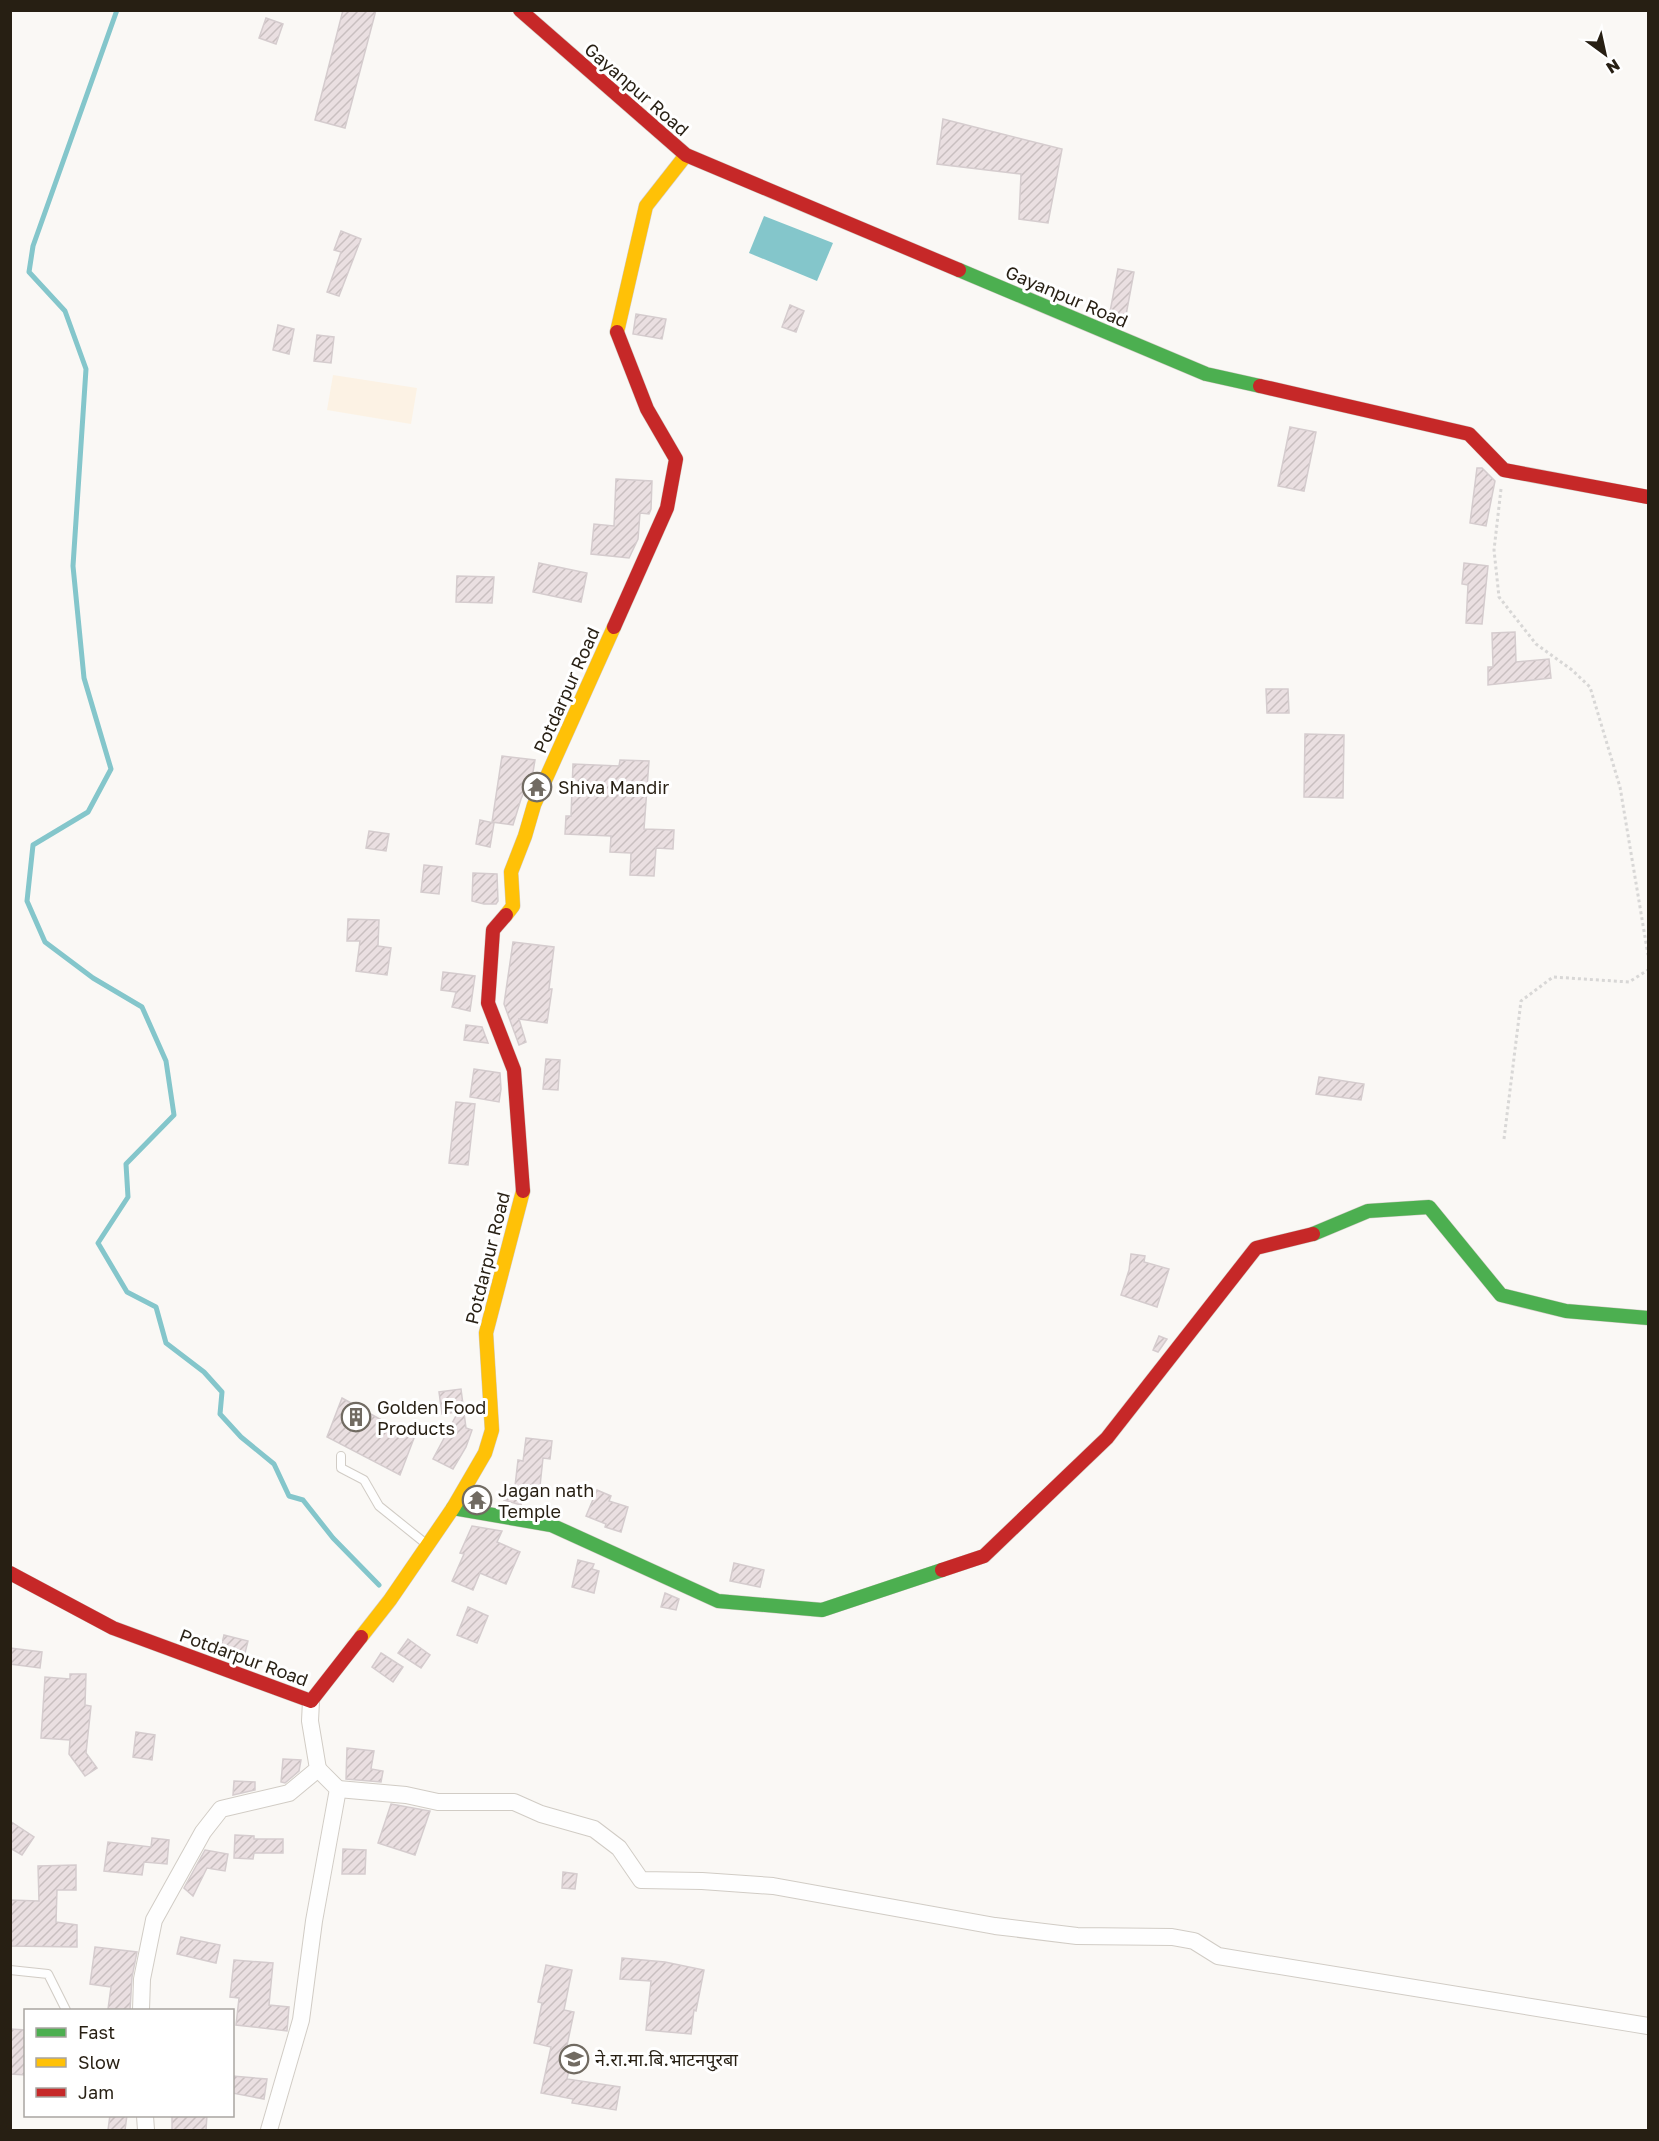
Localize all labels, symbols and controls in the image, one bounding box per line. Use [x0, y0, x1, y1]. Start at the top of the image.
north arrow [1575, 24, 1635, 84]
street label: Gayanpur Road [580, 38, 694, 140]
text: N [1603, 55, 1624, 78]
street label: Gayanpur Road [1002, 260, 1132, 332]
street label: Potdarpur Road [528, 624, 604, 756]
temple icon: Shiva Mandir [521, 771, 553, 803]
place label: Shiva Mandir [558, 776, 669, 798]
street label: Potdarpur Road [460, 1190, 514, 1326]
place label: Golden Food Products [377, 1396, 486, 1439]
building icon: Golden Food Products [340, 1401, 372, 1433]
place label: Jagan nath Temple [498, 1479, 594, 1522]
temple icon: Jagan nath Temple [461, 1484, 493, 1516]
street label: Potdarpur Road [177, 1623, 311, 1691]
legend [24, 2009, 234, 2117]
text: Fast [78, 2021, 115, 2043]
school or university icon: ने.रा.मा.बि.भाटनपु्रबा [558, 2043, 590, 2075]
place label: ने.रा.मा.बि.भाटनपु्रबा [595, 2048, 738, 2072]
text: Slow [78, 2051, 121, 2073]
text: Jam [78, 2081, 114, 2103]

